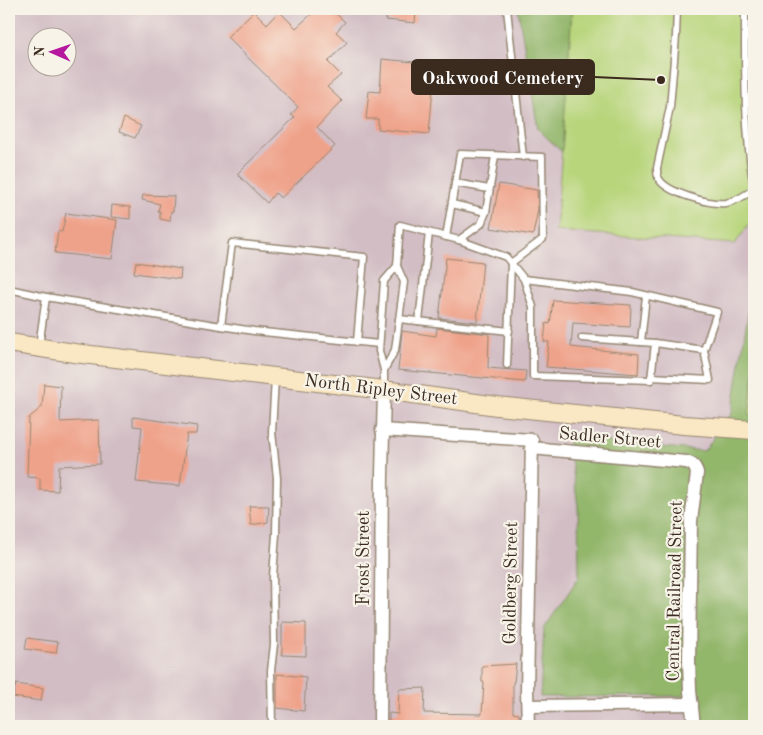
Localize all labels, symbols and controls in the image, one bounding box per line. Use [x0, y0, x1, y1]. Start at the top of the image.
north arrow [28, 28, 78, 78]
text: N [33, 46, 47, 57]
callout: Oakwood Cemetery [412, 60, 594, 94]
text: Oakwood Cemetery [422, 70, 584, 89]
street label: North Ripley Street [304, 372, 458, 408]
street label: Sadler Street [558, 425, 662, 451]
street label: Central Railroad Street [664, 500, 686, 682]
street label: Frost Street [355, 510, 373, 606]
street label: Goldberg Street [501, 521, 521, 645]

